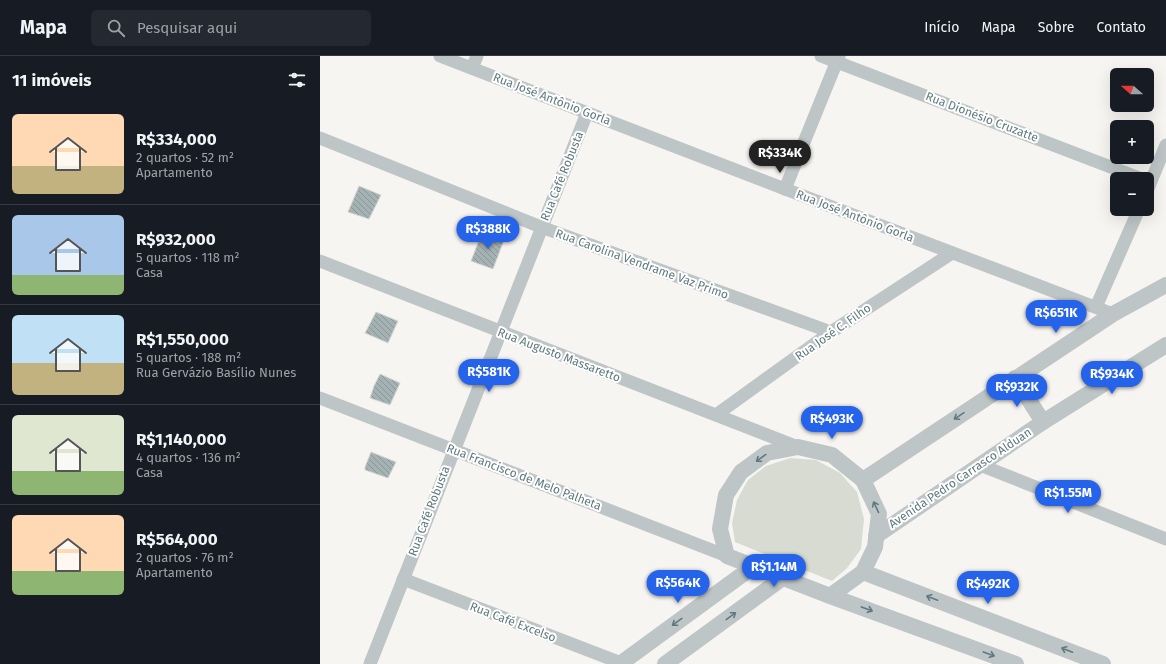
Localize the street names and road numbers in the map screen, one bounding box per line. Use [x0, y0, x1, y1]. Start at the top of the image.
street label: Rua José Antônio Gorla [491, 70, 613, 128]
street label: Rua Dionésio Cruzatte [924, 89, 1040, 145]
street label: Rua Café Robusta [538, 129, 586, 223]
street label: Rua José Antônio Gorla [794, 187, 916, 245]
street label: Rua Carolina Vendrame Vaz Primo [554, 226, 730, 302]
street label: Rua José C. Filho [792, 301, 874, 363]
street label: Rua Augusto Massaretto [496, 325, 622, 385]
street label: Avenida Pedro Carrasco Alduan [886, 425, 1034, 531]
street label: Rua Francisco de Melo Palheta [445, 441, 603, 513]
street label: Rua Café Robusta [405, 464, 453, 558]
street label: Rua Café Excelso [468, 599, 558, 645]

